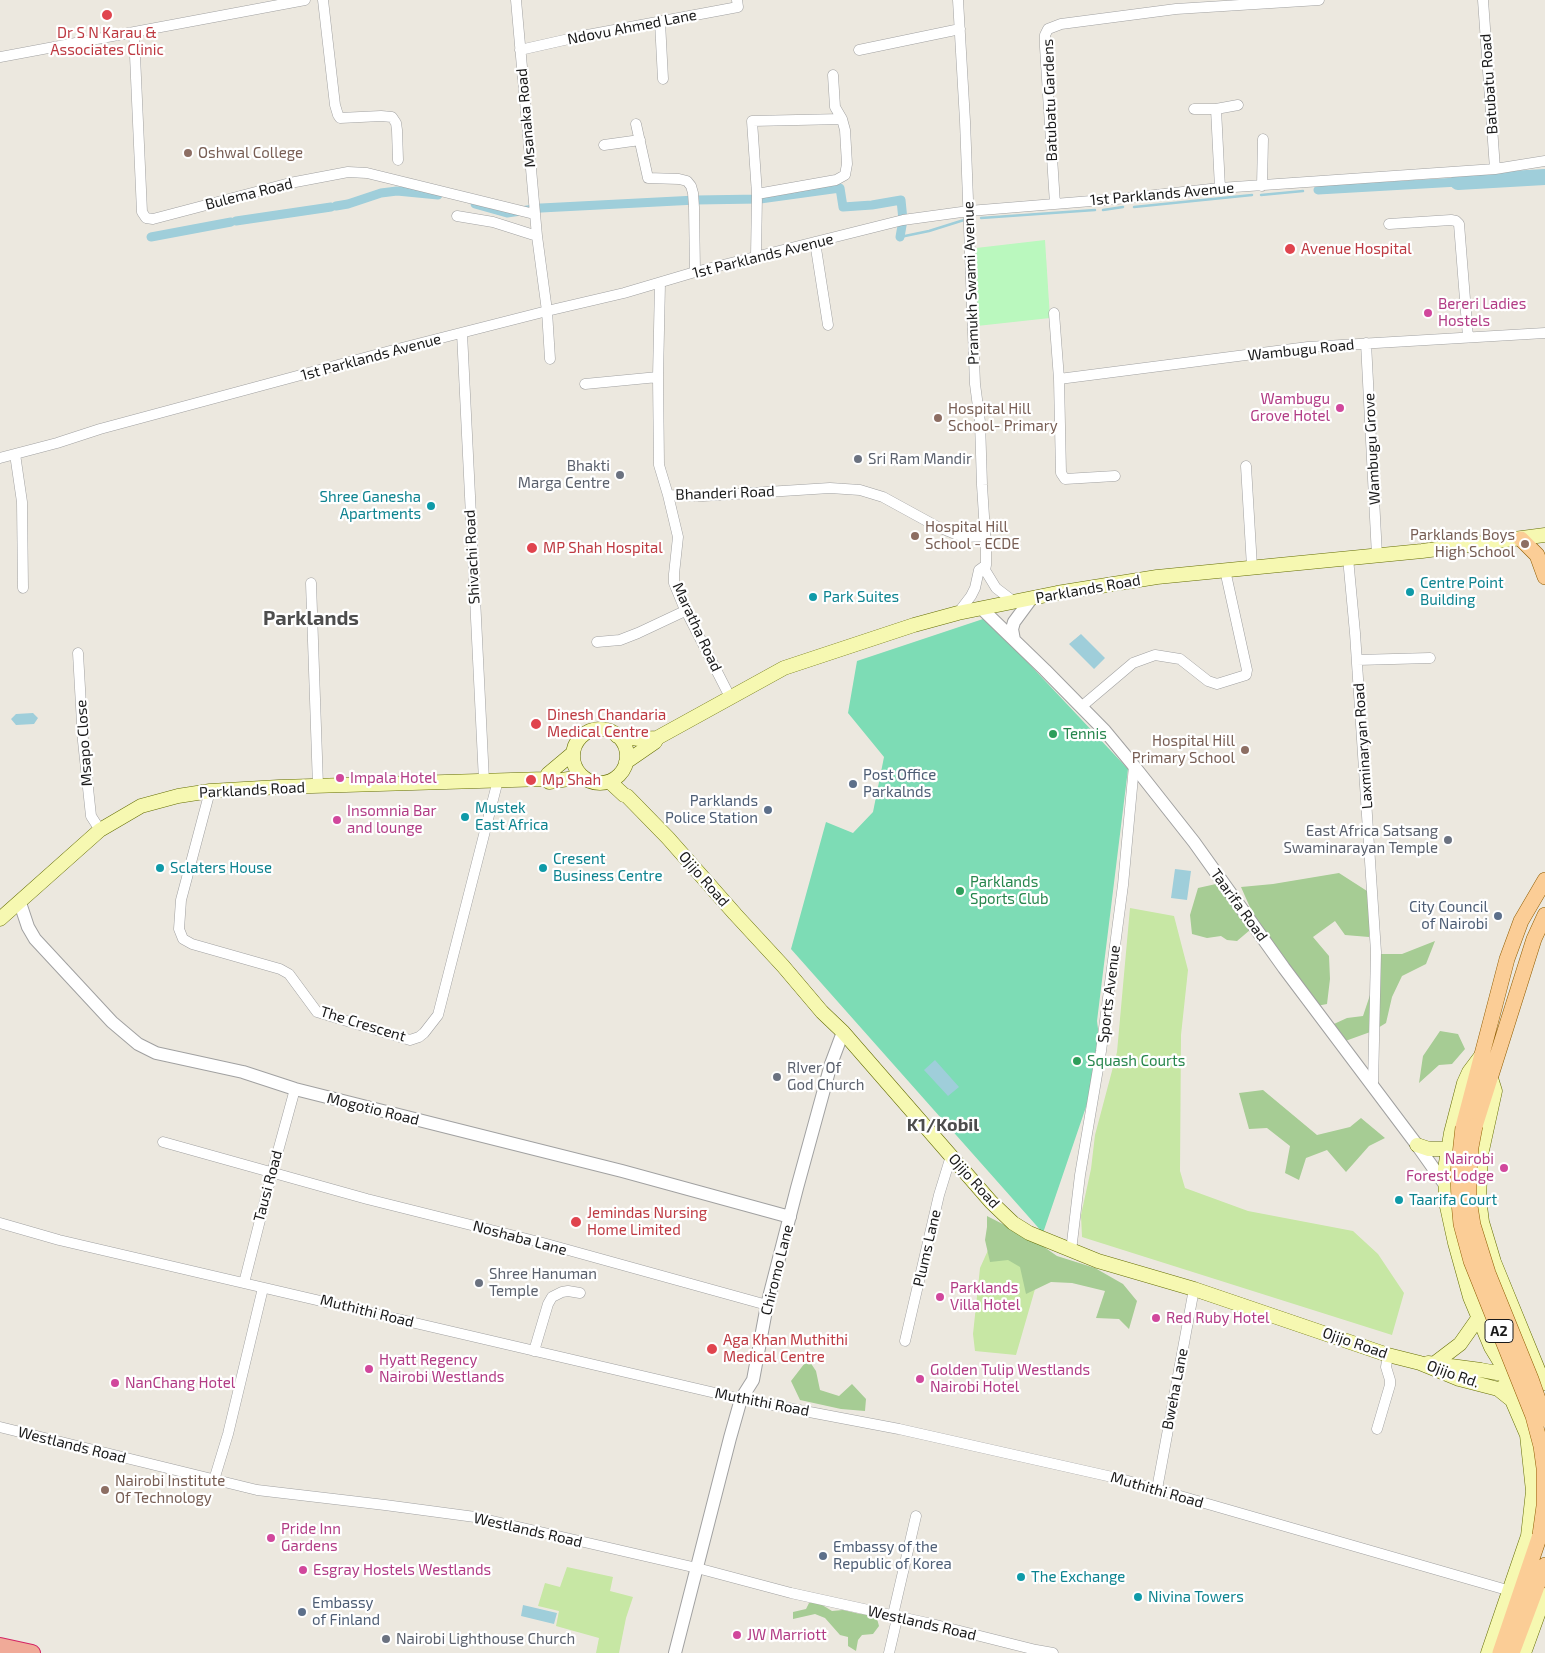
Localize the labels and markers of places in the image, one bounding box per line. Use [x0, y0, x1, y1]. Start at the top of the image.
marker: Dr S N Karau & Associates Clinic [100, 8, 114, 22]
place label: Dr S N Karau & Associates Clinic [50, 24, 164, 59]
place label: Oshwal College [198, 144, 303, 162]
marker: Oshwal College [182, 147, 194, 159]
place label: Avenue Hospital [1301, 240, 1412, 258]
marker: Avenue Hospital [1283, 242, 1297, 256]
place label: Bereri Ladies Hostels [1438, 295, 1526, 330]
marker: Bereri Ladies Hostels [1422, 307, 1434, 319]
place label: Wambugu Grove Hotel [1250, 390, 1330, 425]
place label: Hospital Hill School- Primary [948, 400, 1058, 435]
marker: Wambugu Grove Hotel [1334, 402, 1346, 414]
marker: Hospital Hill School- Primary [932, 412, 944, 424]
place label: Sri Ram Mandir [868, 450, 972, 468]
marker: Sri Ram Mandir [852, 453, 864, 465]
place label: Bhakti Marga Centre [518, 457, 610, 492]
marker: Bhakti Marga Centre [614, 469, 626, 481]
place label: Shree Ganesha Apartments [320, 488, 421, 523]
marker: Shree Ganesha Apartments [425, 500, 437, 512]
place label: Hospital Hill School - ECDE [925, 518, 1020, 553]
place label: Parklands Boys High School [1410, 526, 1515, 561]
marker: Hospital Hill School - ECDE [909, 530, 921, 542]
marker: Parklands Boys High School [1519, 538, 1531, 550]
place label: MP Shah Hospital [543, 539, 663, 557]
marker: MP Shah Hospital [525, 541, 539, 555]
place label: Centre Point Building [1420, 574, 1504, 609]
marker: Centre Point Building [1404, 586, 1416, 598]
place label: Park Suites [823, 588, 899, 606]
marker: Park Suites [807, 591, 819, 603]
place label: Dinesh Chandaria Medical Centre [547, 706, 666, 741]
marker: Dinesh Chandaria Medical Centre [529, 717, 543, 731]
place label: Tennis [1063, 725, 1107, 743]
marker: Tennis [1047, 728, 1059, 740]
place label: Hospital Hill Primary School [1132, 732, 1235, 767]
marker: Hospital Hill Primary School [1239, 744, 1251, 756]
place label: Post Office Parkalnds [863, 766, 936, 801]
place label: Impala Hotel [350, 769, 437, 787]
place label: Mp Shah [542, 771, 601, 789]
marker: Impala Hotel [334, 772, 346, 784]
marker: Mp Shah [524, 773, 538, 787]
marker: Post Office Parkalnds [847, 778, 859, 790]
place label: Parklands Police Station [665, 792, 758, 827]
place label: Mustek East Africa [475, 799, 549, 834]
place label: Insomnia Bar and lounge [347, 802, 436, 837]
marker: Parklands Police Station [762, 804, 774, 816]
marker: Mustek East Africa [459, 811, 471, 823]
marker: Insomnia Bar and lounge [331, 814, 343, 826]
place label: East Africa Satsang Swaminarayan Temple [1283, 822, 1438, 857]
marker: East Africa Satsang Swaminarayan Temple [1442, 834, 1454, 846]
place label: Cresent Business Centre [553, 850, 662, 885]
place label: Sclaters House [170, 859, 272, 877]
marker: Sclaters House [154, 862, 166, 874]
marker: Cresent Business Centre [537, 862, 549, 874]
place label: Parklands Sports Club [970, 873, 1048, 908]
marker: Parklands Sports Club [954, 885, 966, 897]
place label: City Council of Nairobi [1409, 898, 1488, 933]
marker: City Council of Nairobi [1492, 910, 1504, 922]
place label: Squash Courts [1087, 1052, 1185, 1070]
marker: Squash Courts [1071, 1055, 1083, 1067]
place label: RIver Of God Church [787, 1059, 865, 1094]
marker: RIver Of God Church [771, 1071, 783, 1083]
place label: Nairobi Forest Lodge [1406, 1150, 1494, 1185]
marker: Nairobi Forest Lodge [1498, 1162, 1510, 1174]
place label: Taarifa Court [1409, 1191, 1497, 1209]
marker: Taarifa Court [1393, 1194, 1405, 1206]
place label: Jemindas Nursing Home Limited [587, 1204, 707, 1239]
marker: Jemindas Nursing Home Limited [569, 1215, 583, 1229]
place label: Shree Hanuman Temple [489, 1265, 597, 1300]
marker: Shree Hanuman Temple [473, 1277, 485, 1289]
place label: Parklands Villa Hotel [950, 1279, 1020, 1314]
marker: Parklands Villa Hotel [934, 1291, 946, 1303]
place label: Red Ruby Hotel [1166, 1309, 1270, 1327]
marker: Red Ruby Hotel [1150, 1312, 1162, 1324]
place label: Aga Khan Muthithi Medical Centre [723, 1331, 848, 1366]
marker: Aga Khan Muthithi Medical Centre [705, 1342, 719, 1356]
place label: Hyatt Regency Nairobi Westlands [379, 1351, 504, 1386]
place label: Golden Tulip Westlands Nairobi Hotel [930, 1361, 1090, 1396]
marker: Hyatt Regency Nairobi Westlands [363, 1363, 375, 1375]
marker: Golden Tulip Westlands Nairobi Hotel [914, 1373, 926, 1385]
place label: NanChang Hotel [125, 1374, 235, 1392]
marker: NanChang Hotel [109, 1377, 121, 1389]
place label: Nairobi Institute Of Technology [115, 1472, 225, 1507]
marker: Nairobi Institute Of Technology [99, 1484, 111, 1496]
place label: Pride Inn Gardens [281, 1520, 341, 1555]
marker: Pride Inn Gardens [265, 1532, 277, 1544]
place label: Embassy of the Republic of Korea [833, 1538, 952, 1573]
marker: Embassy of the Republic of Korea [817, 1550, 829, 1562]
place label: Esgray Hostels Westlands [313, 1561, 491, 1579]
marker: Esgray Hostels Westlands [297, 1564, 309, 1576]
place label: The Exchange [1031, 1568, 1125, 1586]
marker: The Exchange [1015, 1571, 1027, 1583]
place label: Nivina Towers [1148, 1588, 1244, 1606]
marker: Nivina Towers [1132, 1591, 1144, 1603]
place label: Embassy of Finland [312, 1594, 380, 1629]
marker: Embassy of Finland [296, 1606, 308, 1618]
place label: JW Marriott [747, 1626, 827, 1644]
marker: JW Marriott [731, 1629, 743, 1641]
place label: Nairobi Lighthouse Church [396, 1630, 575, 1648]
marker: Nairobi Lighthouse Church [380, 1633, 392, 1645]

